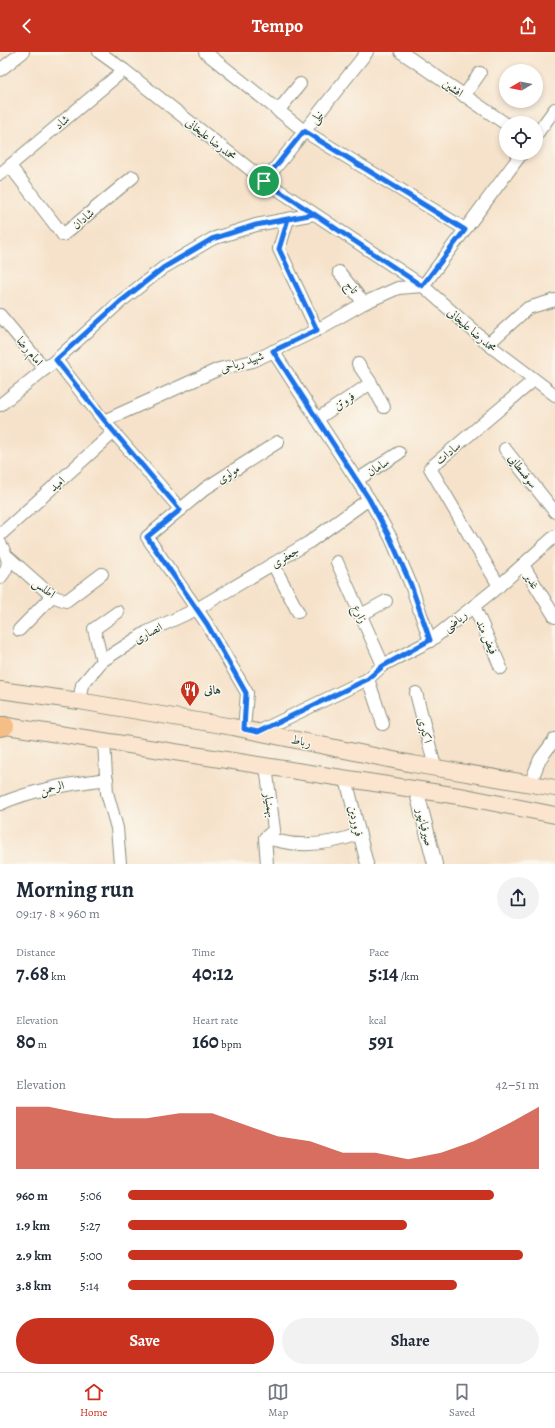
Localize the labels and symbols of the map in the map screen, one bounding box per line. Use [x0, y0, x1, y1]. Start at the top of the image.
north arrow [499, 64, 543, 108]
street label: افشین [439, 75, 467, 101]
street label: نیلی [306, 107, 327, 128]
street label: شاد [51, 111, 73, 133]
street label: محمدرضا علیخانی [182, 114, 240, 164]
pin [247, 164, 281, 198]
street label: شادان [68, 205, 98, 233]
street label: تاج [339, 277, 363, 300]
street label: محمدرضا علیخانی [444, 304, 500, 356]
street label: امام رضا [11, 333, 47, 371]
street label: شهید ریاحی [218, 347, 266, 377]
street label: فروتن [330, 388, 358, 414]
street label: سادات [432, 438, 464, 468]
street label: سوفسطایی [505, 451, 542, 492]
street label: سامان [364, 454, 393, 480]
street label: مولوی [213, 461, 243, 487]
street label: امید [46, 472, 69, 495]
street label: جعفری [268, 542, 302, 572]
street label: غدیر [520, 568, 543, 592]
street label: اطلس [29, 574, 59, 603]
street label: زارع [346, 602, 371, 627]
street label: ریاضی [440, 606, 471, 636]
street label: فیض مند [472, 617, 502, 657]
street label: انصاری [131, 619, 165, 647]
restaurant icon: هانی [179, 679, 201, 707]
place label: هانی [203, 682, 221, 698]
street label: اکبری [414, 715, 436, 745]
street label: رباط [289, 731, 313, 751]
street label: الرحمن [38, 777, 67, 800]
street label: بهمنیار [260, 790, 280, 819]
street label: فروردین [344, 804, 368, 838]
street label: صیرفیانپور [412, 805, 437, 848]

